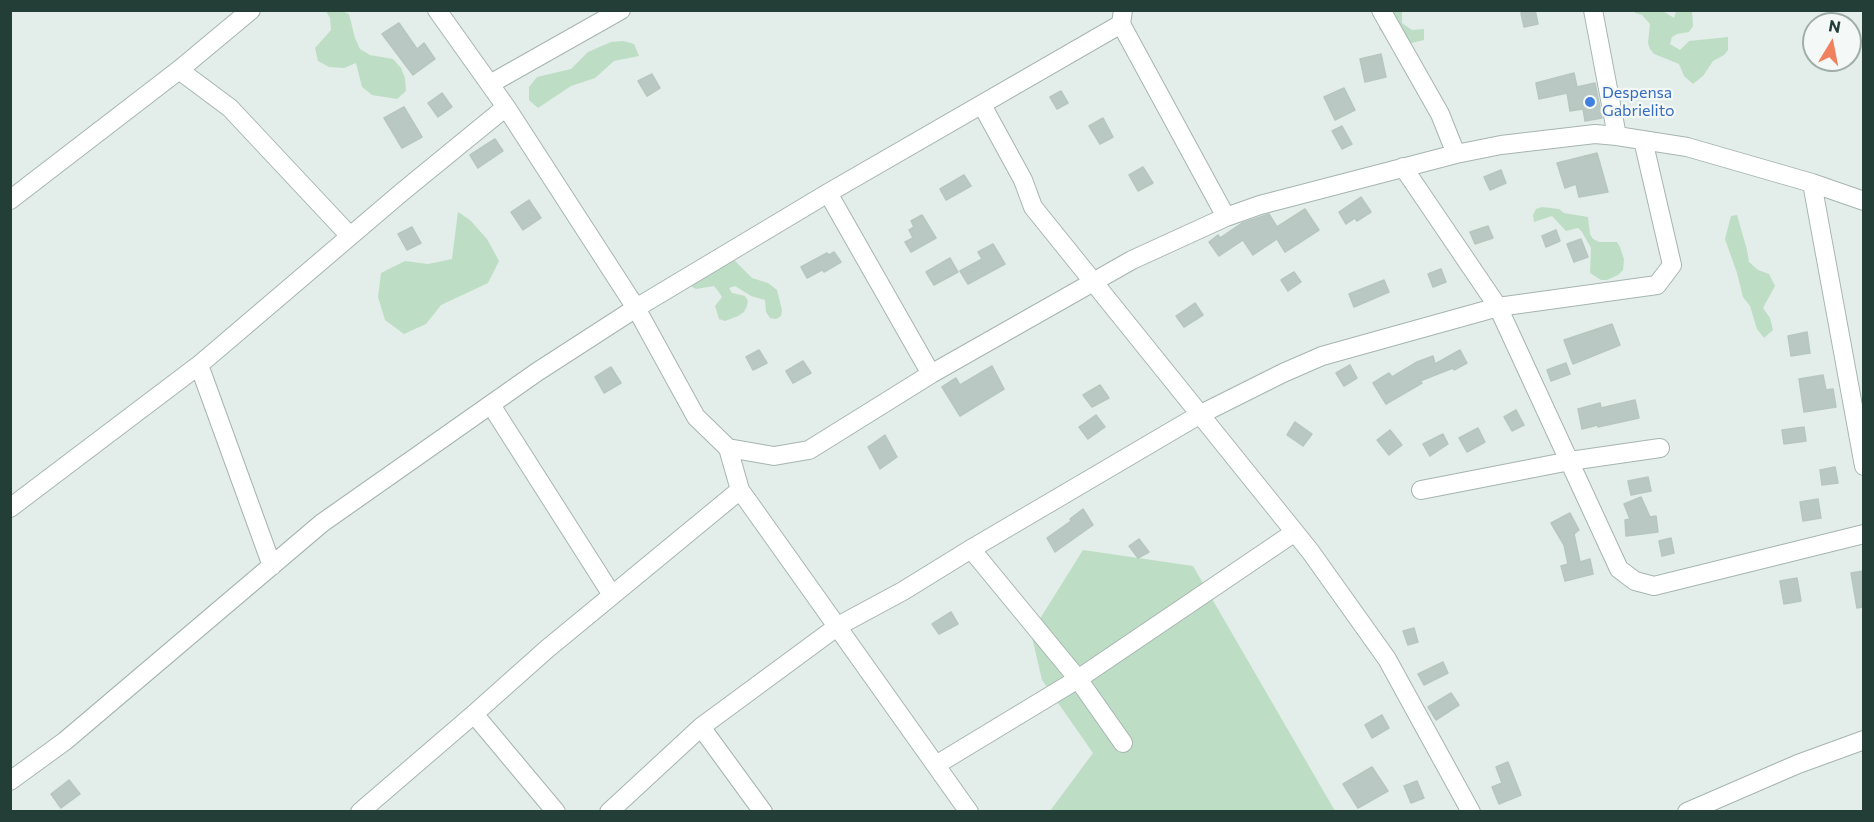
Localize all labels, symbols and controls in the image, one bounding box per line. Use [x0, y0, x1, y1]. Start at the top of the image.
north arrow [1802, 12, 1862, 72]
text: N [1827, 15, 1842, 36]
place label: Despensa Gabrielito [1602, 83, 1675, 121]
marker: Despensa Gabrielito [1583, 95, 1597, 109]

